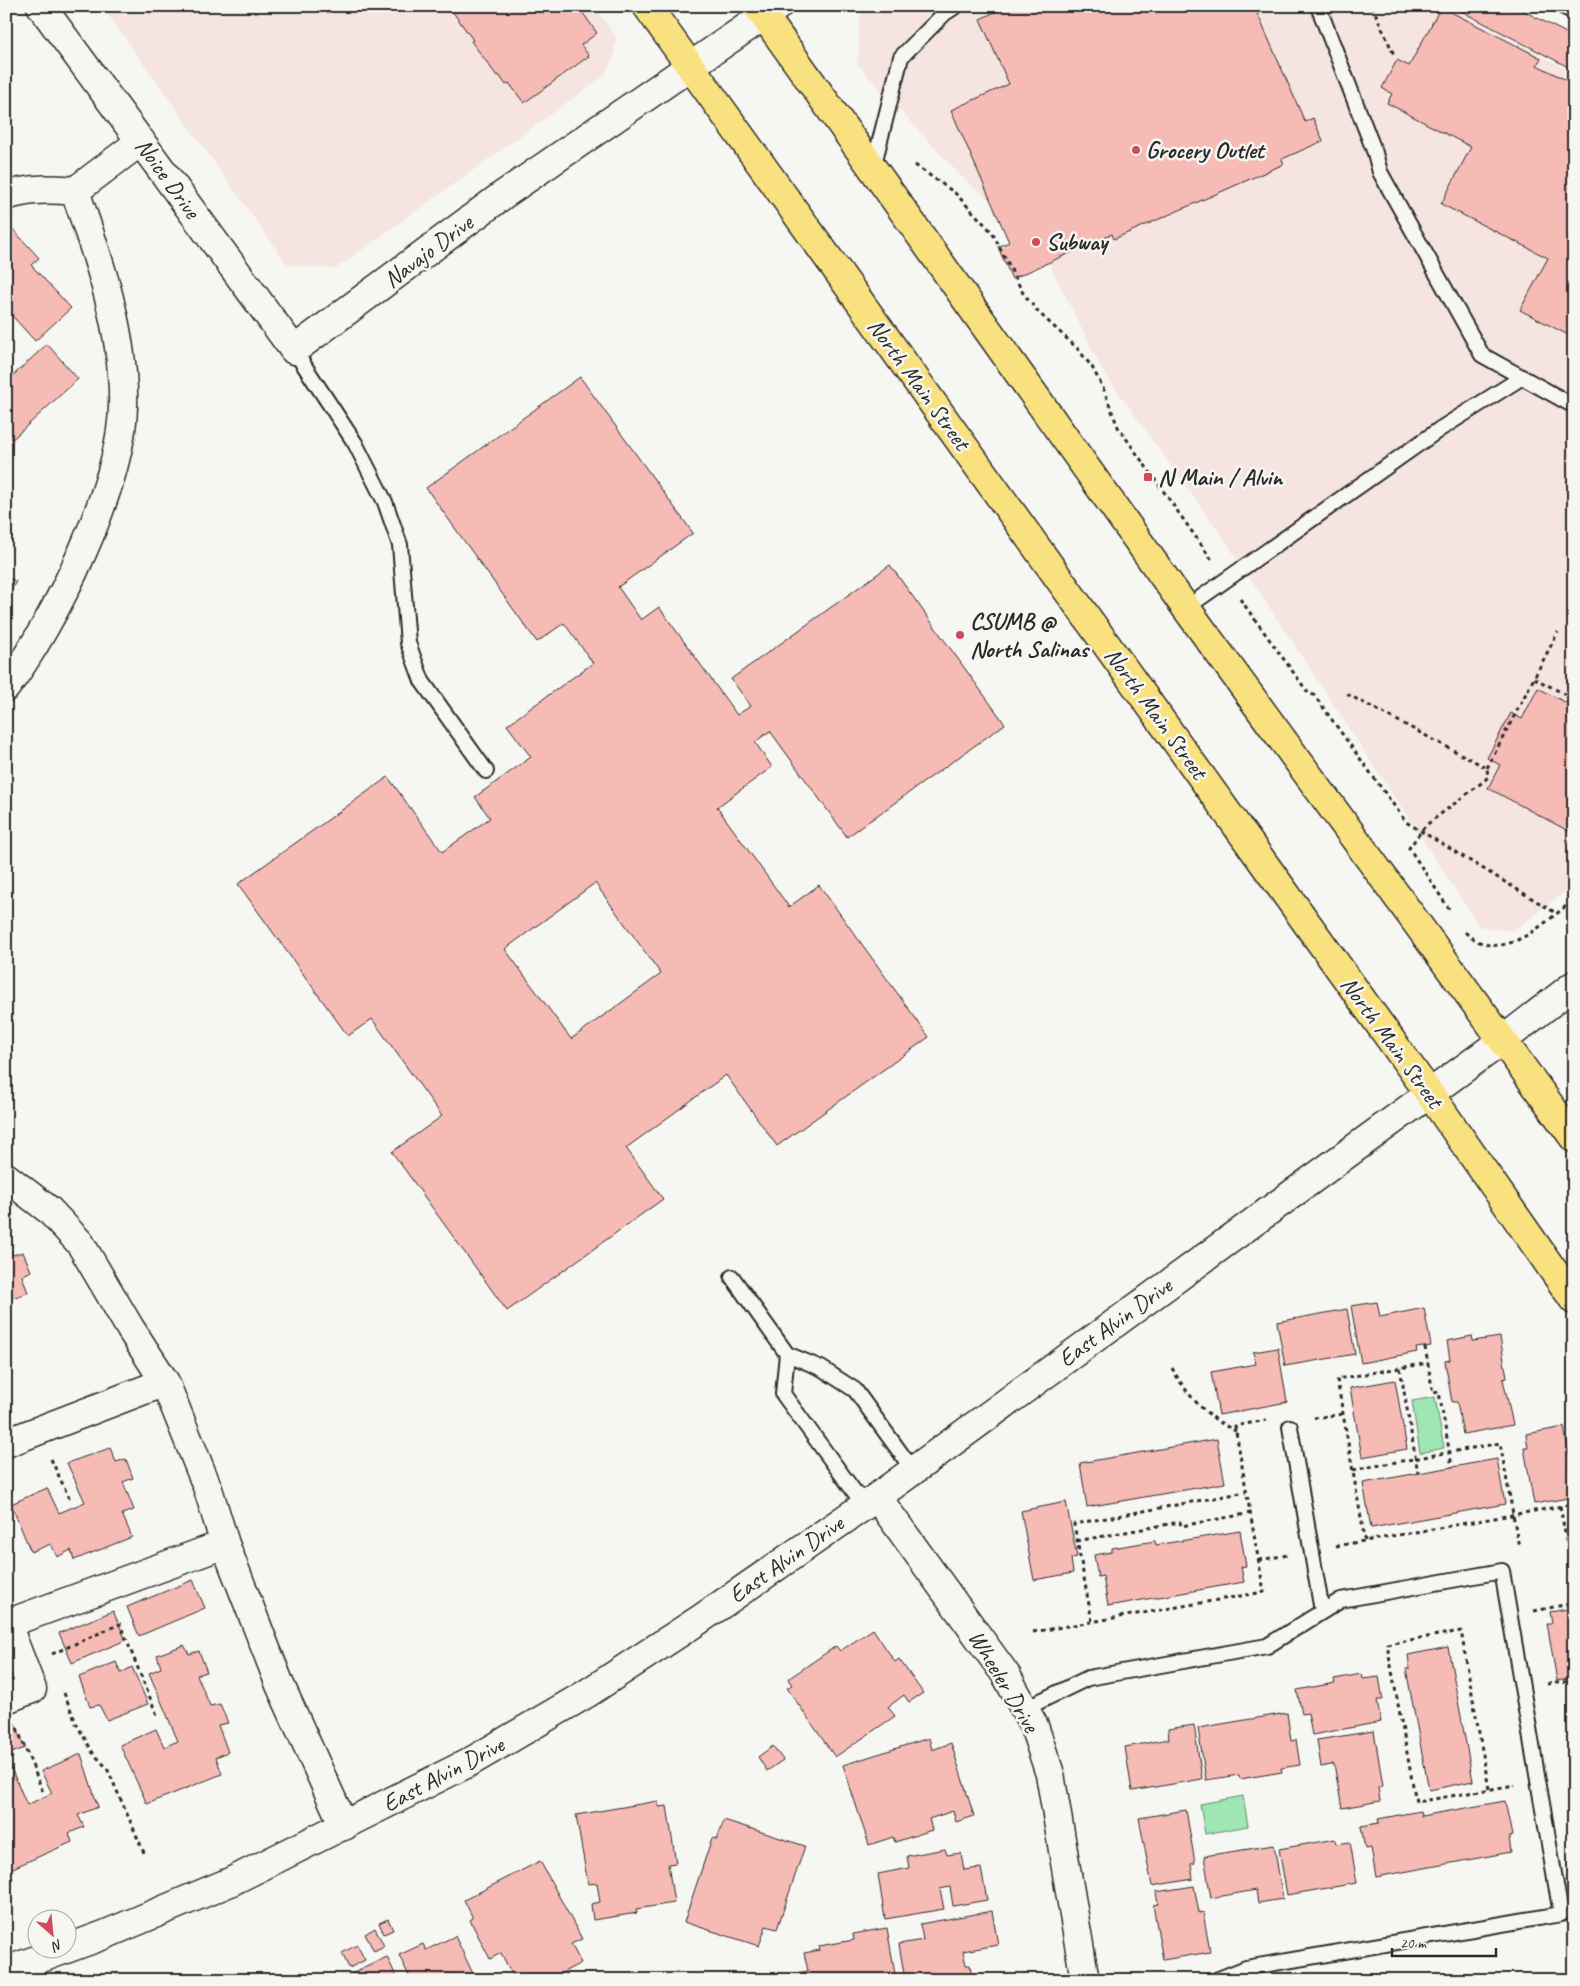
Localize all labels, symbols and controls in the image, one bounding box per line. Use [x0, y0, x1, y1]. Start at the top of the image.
street label: Noice Drive [129, 132, 209, 226]
place label: Grocery Outlet [1146, 135, 1267, 165]
marker: Grocery Outlet [1130, 144, 1142, 156]
street label: Navajo Drive [377, 206, 480, 294]
place label: Subway [1046, 227, 1110, 257]
marker: Subway [1030, 236, 1042, 248]
street label: North Main Street [861, 312, 978, 457]
place label: N Main / Alvin [1158, 462, 1284, 492]
marker: N Main / Alvin [1142, 471, 1154, 483]
place label: CSUMB @ North Salinas [970, 606, 1090, 664]
marker: CSUMB @ North Salinas [954, 629, 966, 641]
street label: North Main Street [1098, 641, 1215, 786]
street label: North Main Street [1334, 970, 1451, 1115]
street label: East Alvin Drive [1052, 1269, 1179, 1373]
street label: East Alvin Drive [723, 1507, 851, 1610]
street label: Wheeler Drive [962, 1624, 1047, 1740]
street label: East Alvin Drive [377, 1728, 511, 1819]
north arrow [28, 1908, 78, 1958]
scale bar [1392, 1926, 1496, 1958]
text: 20 m [1400, 1934, 1427, 1953]
text: N [48, 1936, 65, 1956]

